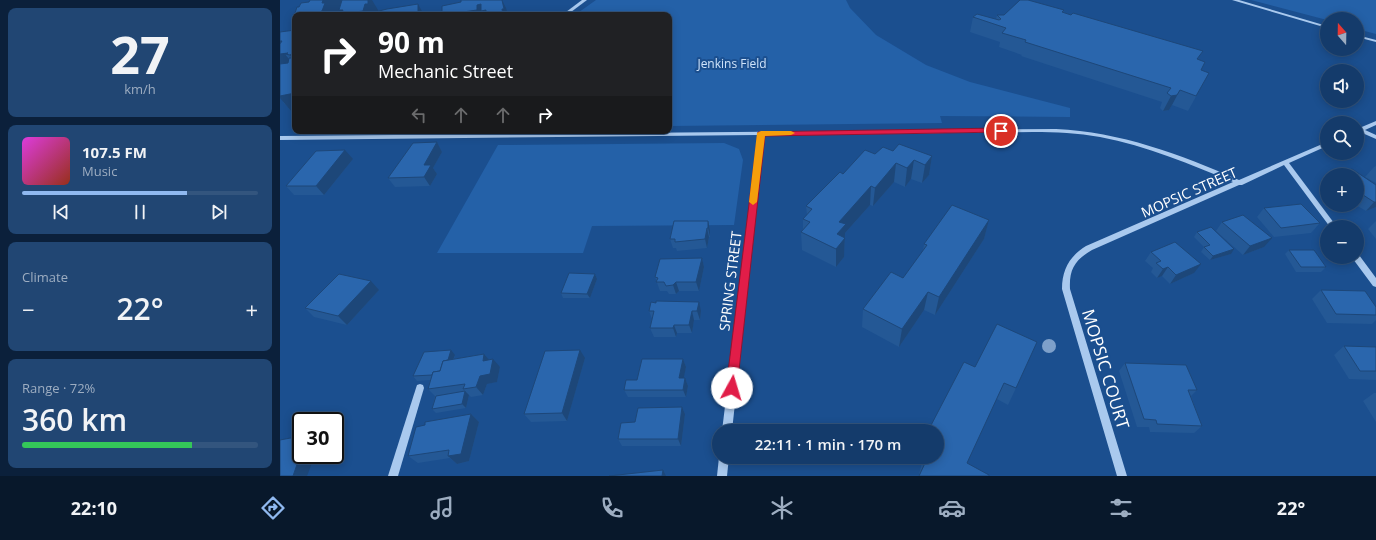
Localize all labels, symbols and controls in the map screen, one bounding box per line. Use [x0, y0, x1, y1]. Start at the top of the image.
north arrow [1320, 12, 1364, 56]
map controls [1320, 12, 1364, 264]
text: 27 [110, 18, 170, 89]
text: 90 m [378, 23, 445, 61]
icon: right [312, 28, 364, 80]
park label: Jenkins Field [696, 55, 767, 72]
text: Mechanic Street [378, 59, 513, 83]
button: sound [1320, 64, 1364, 108]
text: km/h [124, 80, 156, 98]
icon: left [408, 104, 430, 126]
icon: ahead [450, 104, 472, 126]
icon: ahead [492, 104, 514, 126]
icon: right [534, 104, 556, 126]
pin [984, 114, 1018, 148]
button: search [1320, 116, 1364, 160]
icon: arrive [990, 120, 1012, 142]
text: 107.5 FM [82, 142, 147, 162]
text: Music [82, 162, 117, 180]
street label: MOPSIC STREET [1138, 162, 1240, 222]
button: + [1320, 168, 1364, 212]
icon: previous [50, 201, 72, 223]
icon: pause [129, 201, 151, 223]
icon: next [208, 201, 230, 223]
button: − [1320, 220, 1364, 264]
street label: SPRING STREET [714, 230, 746, 332]
text: Climate [22, 268, 68, 286]
text: 22° [116, 288, 164, 329]
text: − [22, 294, 35, 324]
text: + [245, 294, 258, 324]
street label: MOPSIC COURT [1077, 306, 1135, 432]
position arrow [711, 367, 753, 409]
text: Range · 72% [22, 379, 95, 397]
text: 360 km [22, 399, 127, 440]
speed limit sign: 30 [292, 412, 344, 464]
text: 22:11 · 1 min · 170 m [755, 434, 901, 454]
icon: directions [259, 494, 287, 522]
icon: music [428, 494, 456, 522]
icon: phone [598, 494, 626, 522]
icon: climate [768, 494, 796, 522]
icon: car [938, 494, 966, 522]
icon: filters [1107, 494, 1135, 522]
text: 22:10 [71, 496, 117, 520]
text: 22° [1277, 496, 1305, 520]

